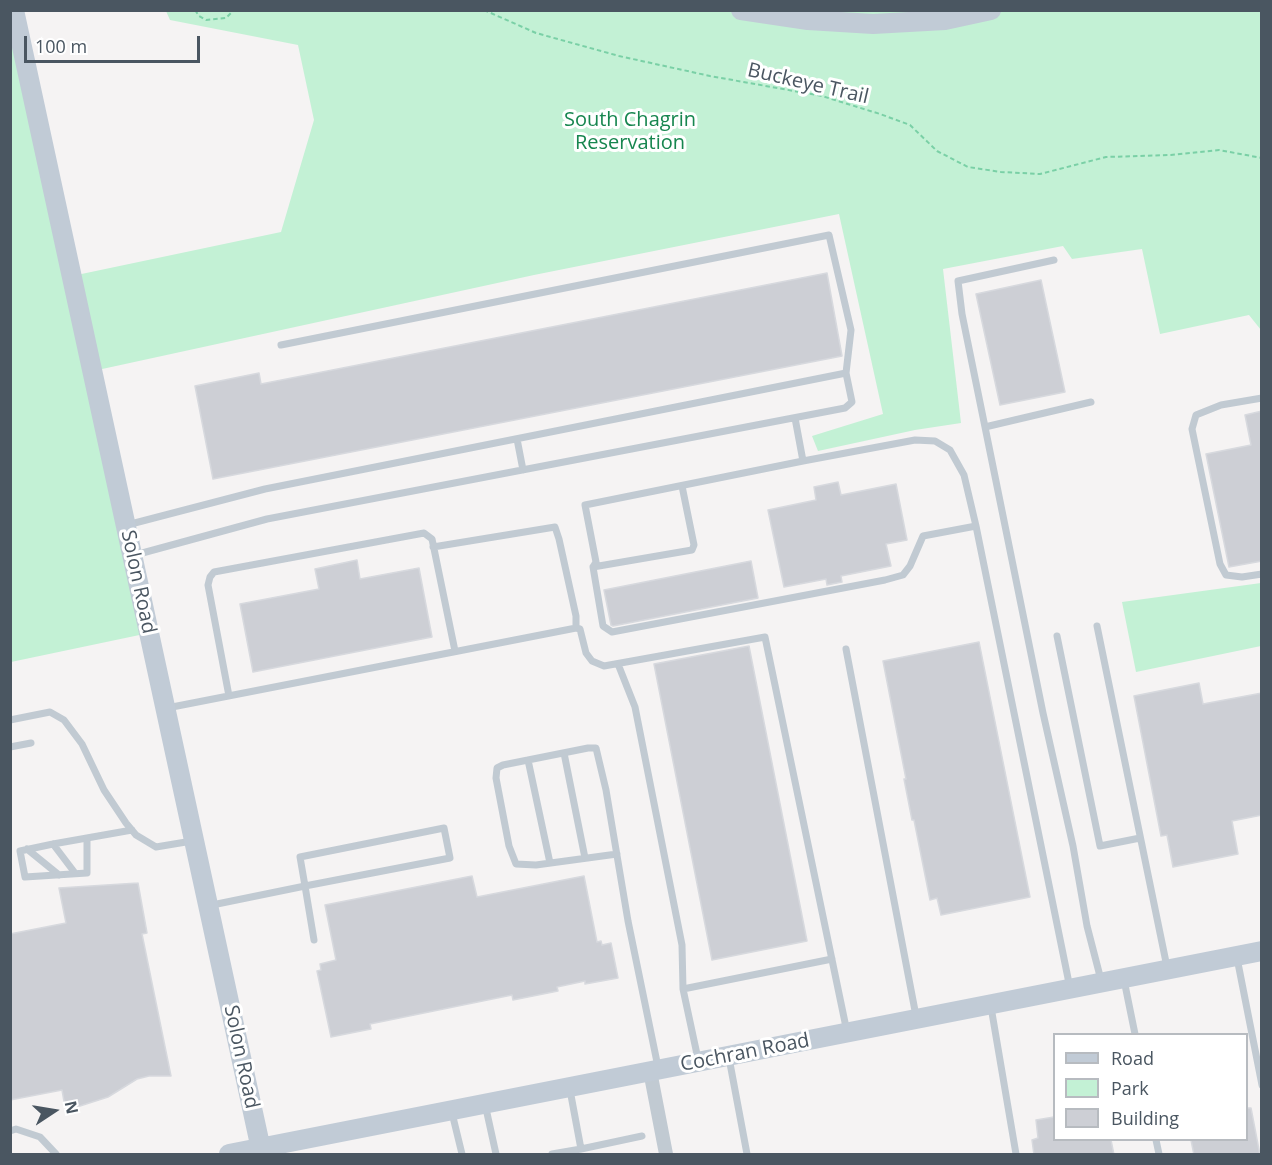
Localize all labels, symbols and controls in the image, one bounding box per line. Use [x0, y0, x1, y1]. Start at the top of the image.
scale bar [27, 24, 202, 62]
text: 100 m [35, 34, 87, 58]
street label: Buckeye Trail [745, 58, 871, 110]
park label: South Chagrin Reservation [564, 108, 696, 155]
street label: Solon Road [115, 528, 161, 636]
street label: Solon Road [218, 1003, 264, 1111]
street label: Cochran Road [678, 1029, 812, 1077]
legend [1053, 1033, 1248, 1141]
text: Road [1111, 1046, 1154, 1070]
text: Park [1111, 1076, 1149, 1100]
north arrow [24, 1081, 84, 1141]
text: N [59, 1099, 84, 1116]
text: Building [1111, 1106, 1179, 1130]

